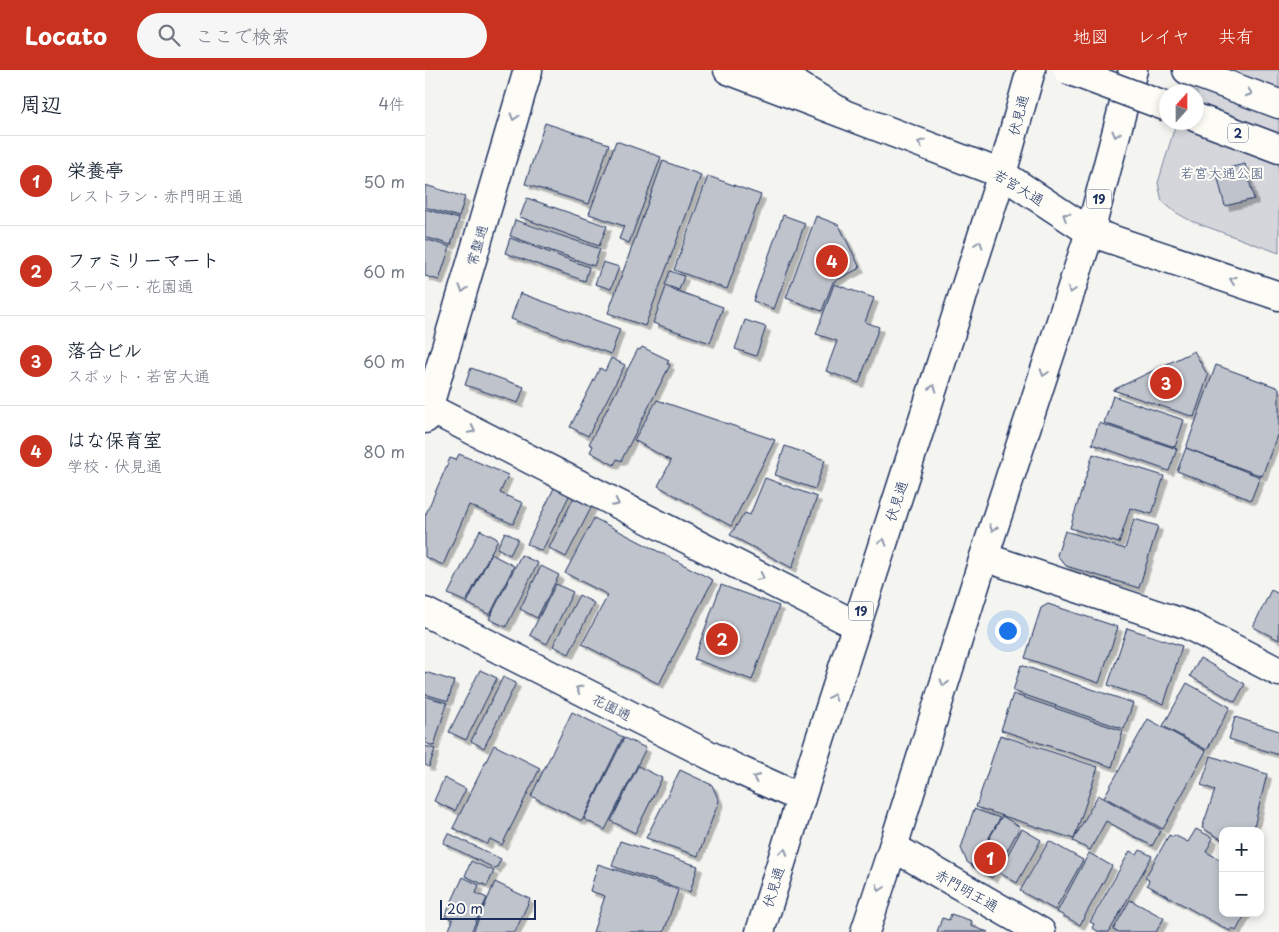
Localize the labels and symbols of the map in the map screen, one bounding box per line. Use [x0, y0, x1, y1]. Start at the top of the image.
north arrow [1159, 85, 1204, 130]
one-way arrow [1244, 87, 1253, 97]
street label: 伏見通 [1002, 92, 1034, 138]
one-way arrow [510, 112, 520, 120]
road number: 2 [1228, 124, 1248, 142]
one-way arrow [1112, 129, 1122, 138]
one-way arrow [917, 139, 926, 149]
park label: 若宮大通公園 [1180, 162, 1264, 183]
street label: 若宮大通 [990, 164, 1048, 210]
road number: 19 [1087, 190, 1111, 208]
one-way arrow [1062, 213, 1071, 222]
street label: 常盤通 [460, 222, 492, 268]
one-way arrow [973, 240, 983, 249]
pin: 4 [816, 242, 848, 280]
one-way arrow [1229, 276, 1238, 286]
one-way arrow [459, 285, 469, 293]
one-way arrow [1067, 285, 1077, 294]
pin: 3 [1150, 364, 1182, 402]
one-way arrow [1039, 369, 1049, 377]
one-way arrow [927, 384, 937, 392]
one-way arrow [466, 424, 475, 434]
street label: 伏見通 [880, 478, 912, 524]
one-way arrow [611, 497, 620, 507]
one-way arrow [989, 523, 999, 531]
one-way arrow [877, 539, 887, 547]
one-way arrow [756, 571, 765, 581]
road number: 19 [849, 602, 873, 620]
your location [995, 618, 1021, 644]
pin: 2 [706, 620, 738, 658]
one-way arrow [940, 678, 950, 686]
one-way arrow [576, 685, 585, 695]
street label: 花園通 [589, 687, 635, 725]
one-way arrow [827, 693, 837, 702]
one-way arrow [752, 773, 761, 784]
pin: 1 [974, 839, 1006, 877]
one-way arrow [778, 848, 788, 857]
street label: 赤門明王通 [931, 863, 1003, 917]
street label: 伏見通 [757, 864, 789, 910]
one-way arrow [876, 883, 886, 891]
scale bar [440, 897, 536, 920]

